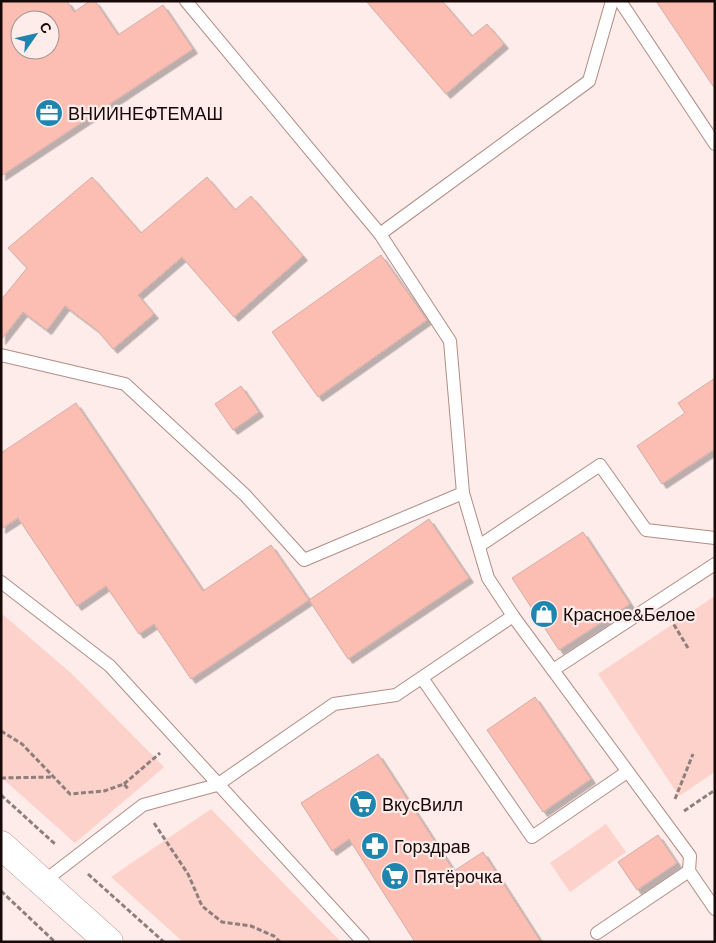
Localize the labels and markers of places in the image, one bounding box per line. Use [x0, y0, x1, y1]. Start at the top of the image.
office icon: ВНИИНЕФТЕМАШ [34, 98, 64, 128]
place label: ВНИИНЕФТЕМАШ [68, 103, 223, 124]
shop icon: Красное&Белое [529, 599, 559, 629]
place label: Красное&Белое [563, 604, 696, 625]
supermarket icon: ВкусВилл [348, 789, 378, 819]
place label: ВкусВилл [382, 794, 463, 815]
pharmacy icon: Горздрав [360, 831, 390, 861]
place label: Горздрав [394, 836, 470, 857]
supermarket icon: Пятёрочка [380, 861, 410, 891]
place label: Пятёрочка [414, 866, 503, 887]

